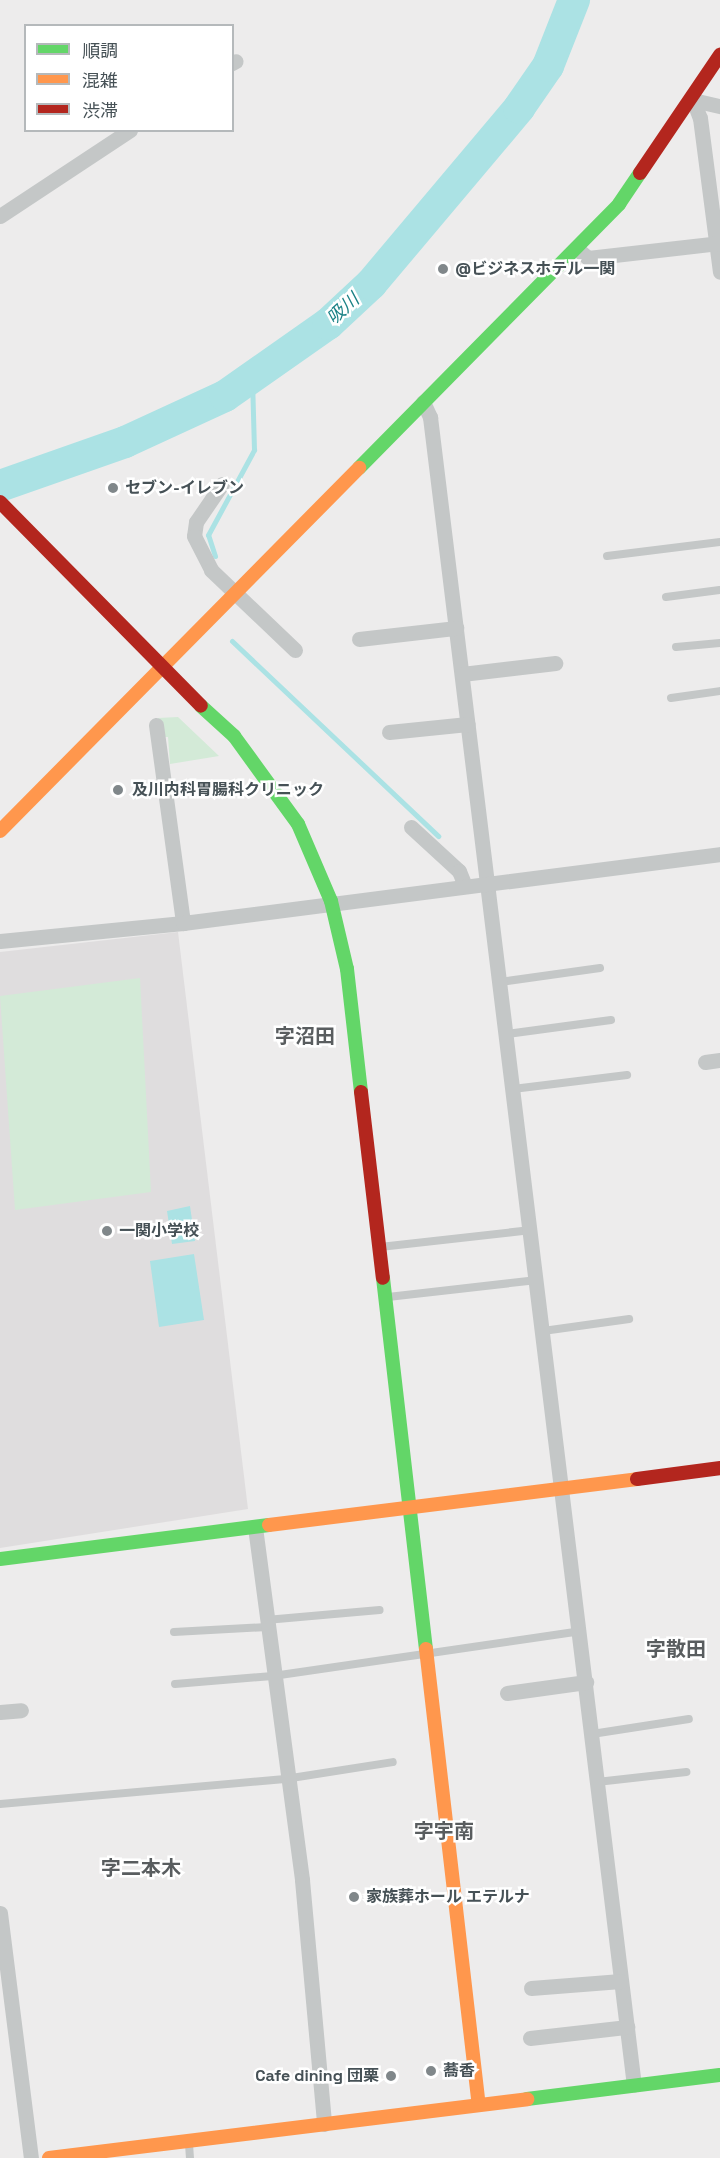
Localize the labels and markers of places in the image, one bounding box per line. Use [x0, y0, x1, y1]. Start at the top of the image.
place label: @ビジネスホテル一関 [455, 259, 615, 279]
marker: @ビジネスホテル一関 [436, 262, 450, 276]
place label: セブン-イレブン [125, 478, 244, 498]
marker: セブン-イレブン [106, 481, 120, 495]
place label: 及川内科胃腸科クリニック [132, 780, 324, 800]
marker: 及川内科胃腸科クリニック [109, 781, 127, 799]
place label: 一関小学校 [119, 1221, 199, 1241]
marker: 一関小学校 [100, 1224, 114, 1238]
place label: 家族葬ホール エテルナ [366, 1887, 530, 1907]
marker: 家族葬ホール エテルナ [347, 1890, 361, 1904]
place label: 蕎香 [443, 2061, 475, 2081]
marker: 蕎香 [424, 2064, 438, 2078]
place label: Cafe dining 団栗 [255, 2066, 379, 2086]
marker: Cafe dining 団栗 [384, 2069, 398, 2083]

